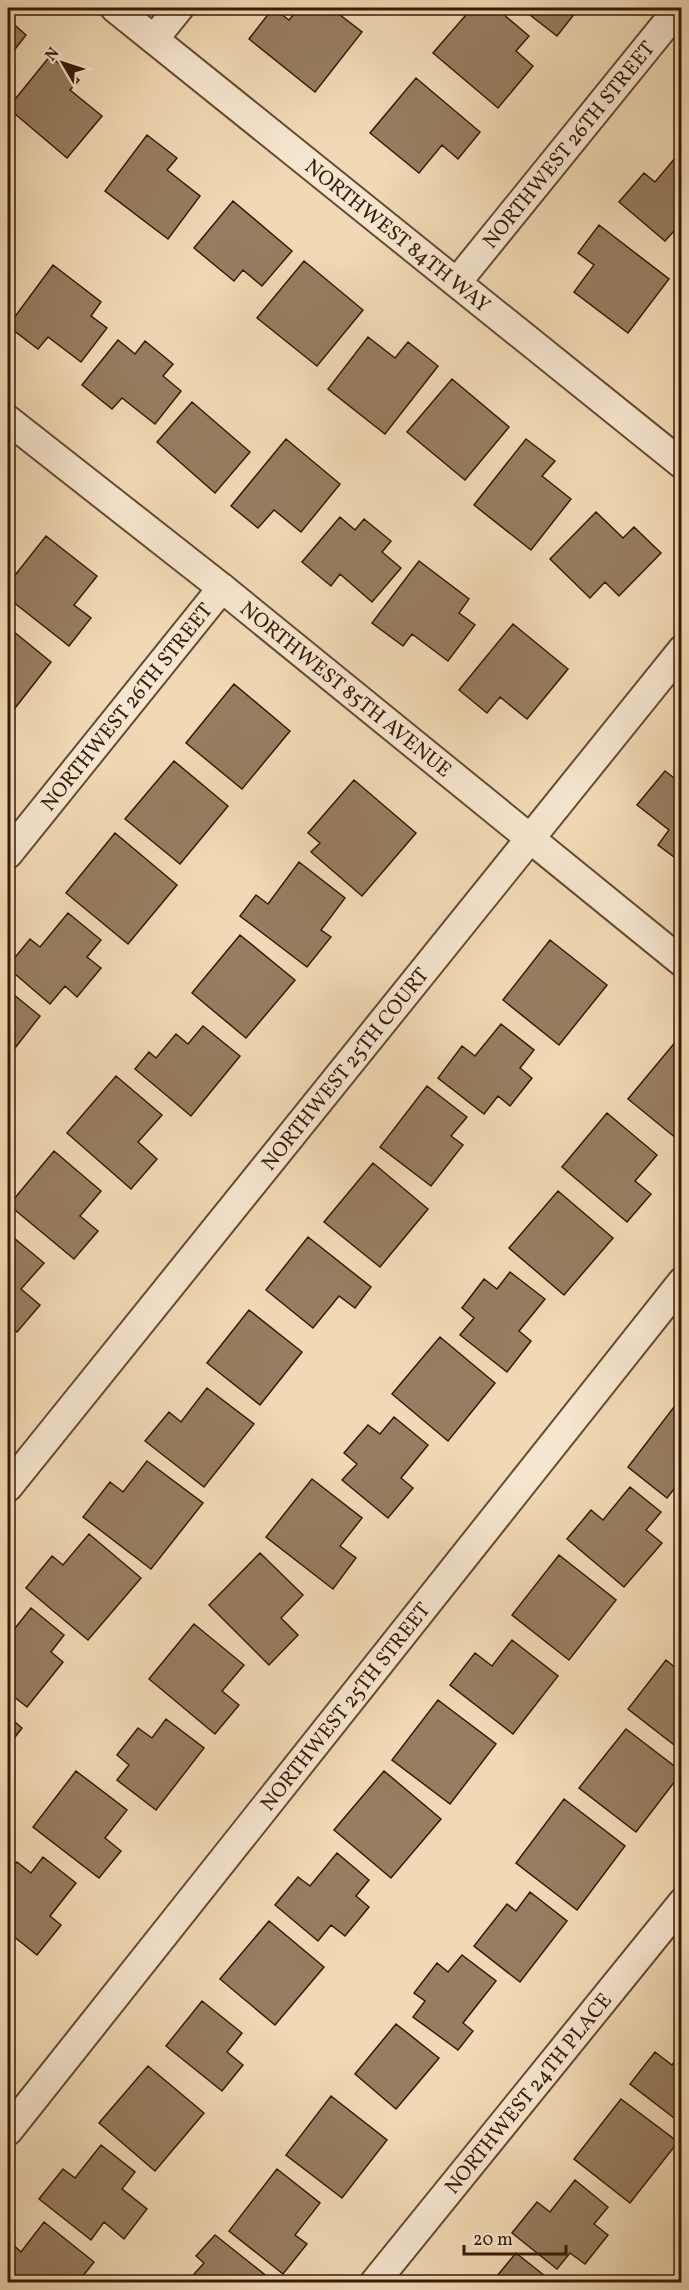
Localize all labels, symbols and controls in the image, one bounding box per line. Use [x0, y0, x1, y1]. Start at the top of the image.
north arrow [33, 33, 93, 93]
street label: NORTHWEST 26TH STREET [477, 35, 663, 255]
text: N [41, 43, 65, 66]
street label: NORTHWEST 84TH WAY [298, 153, 496, 320]
street label: NORTHWEST 85TH AVENUE [233, 595, 457, 785]
street label: NORTHWEST 26TH STREET [35, 598, 220, 818]
street label: NORTHWEST 25TH COURT [255, 962, 437, 1177]
street label: NORTHWEST 25TH STREET [254, 1597, 438, 1818]
street label: NORTHWEST 24TH PLACE [439, 1987, 620, 2201]
scale bar [464, 2218, 566, 2256]
text: 20 m [473, 2228, 513, 2253]

